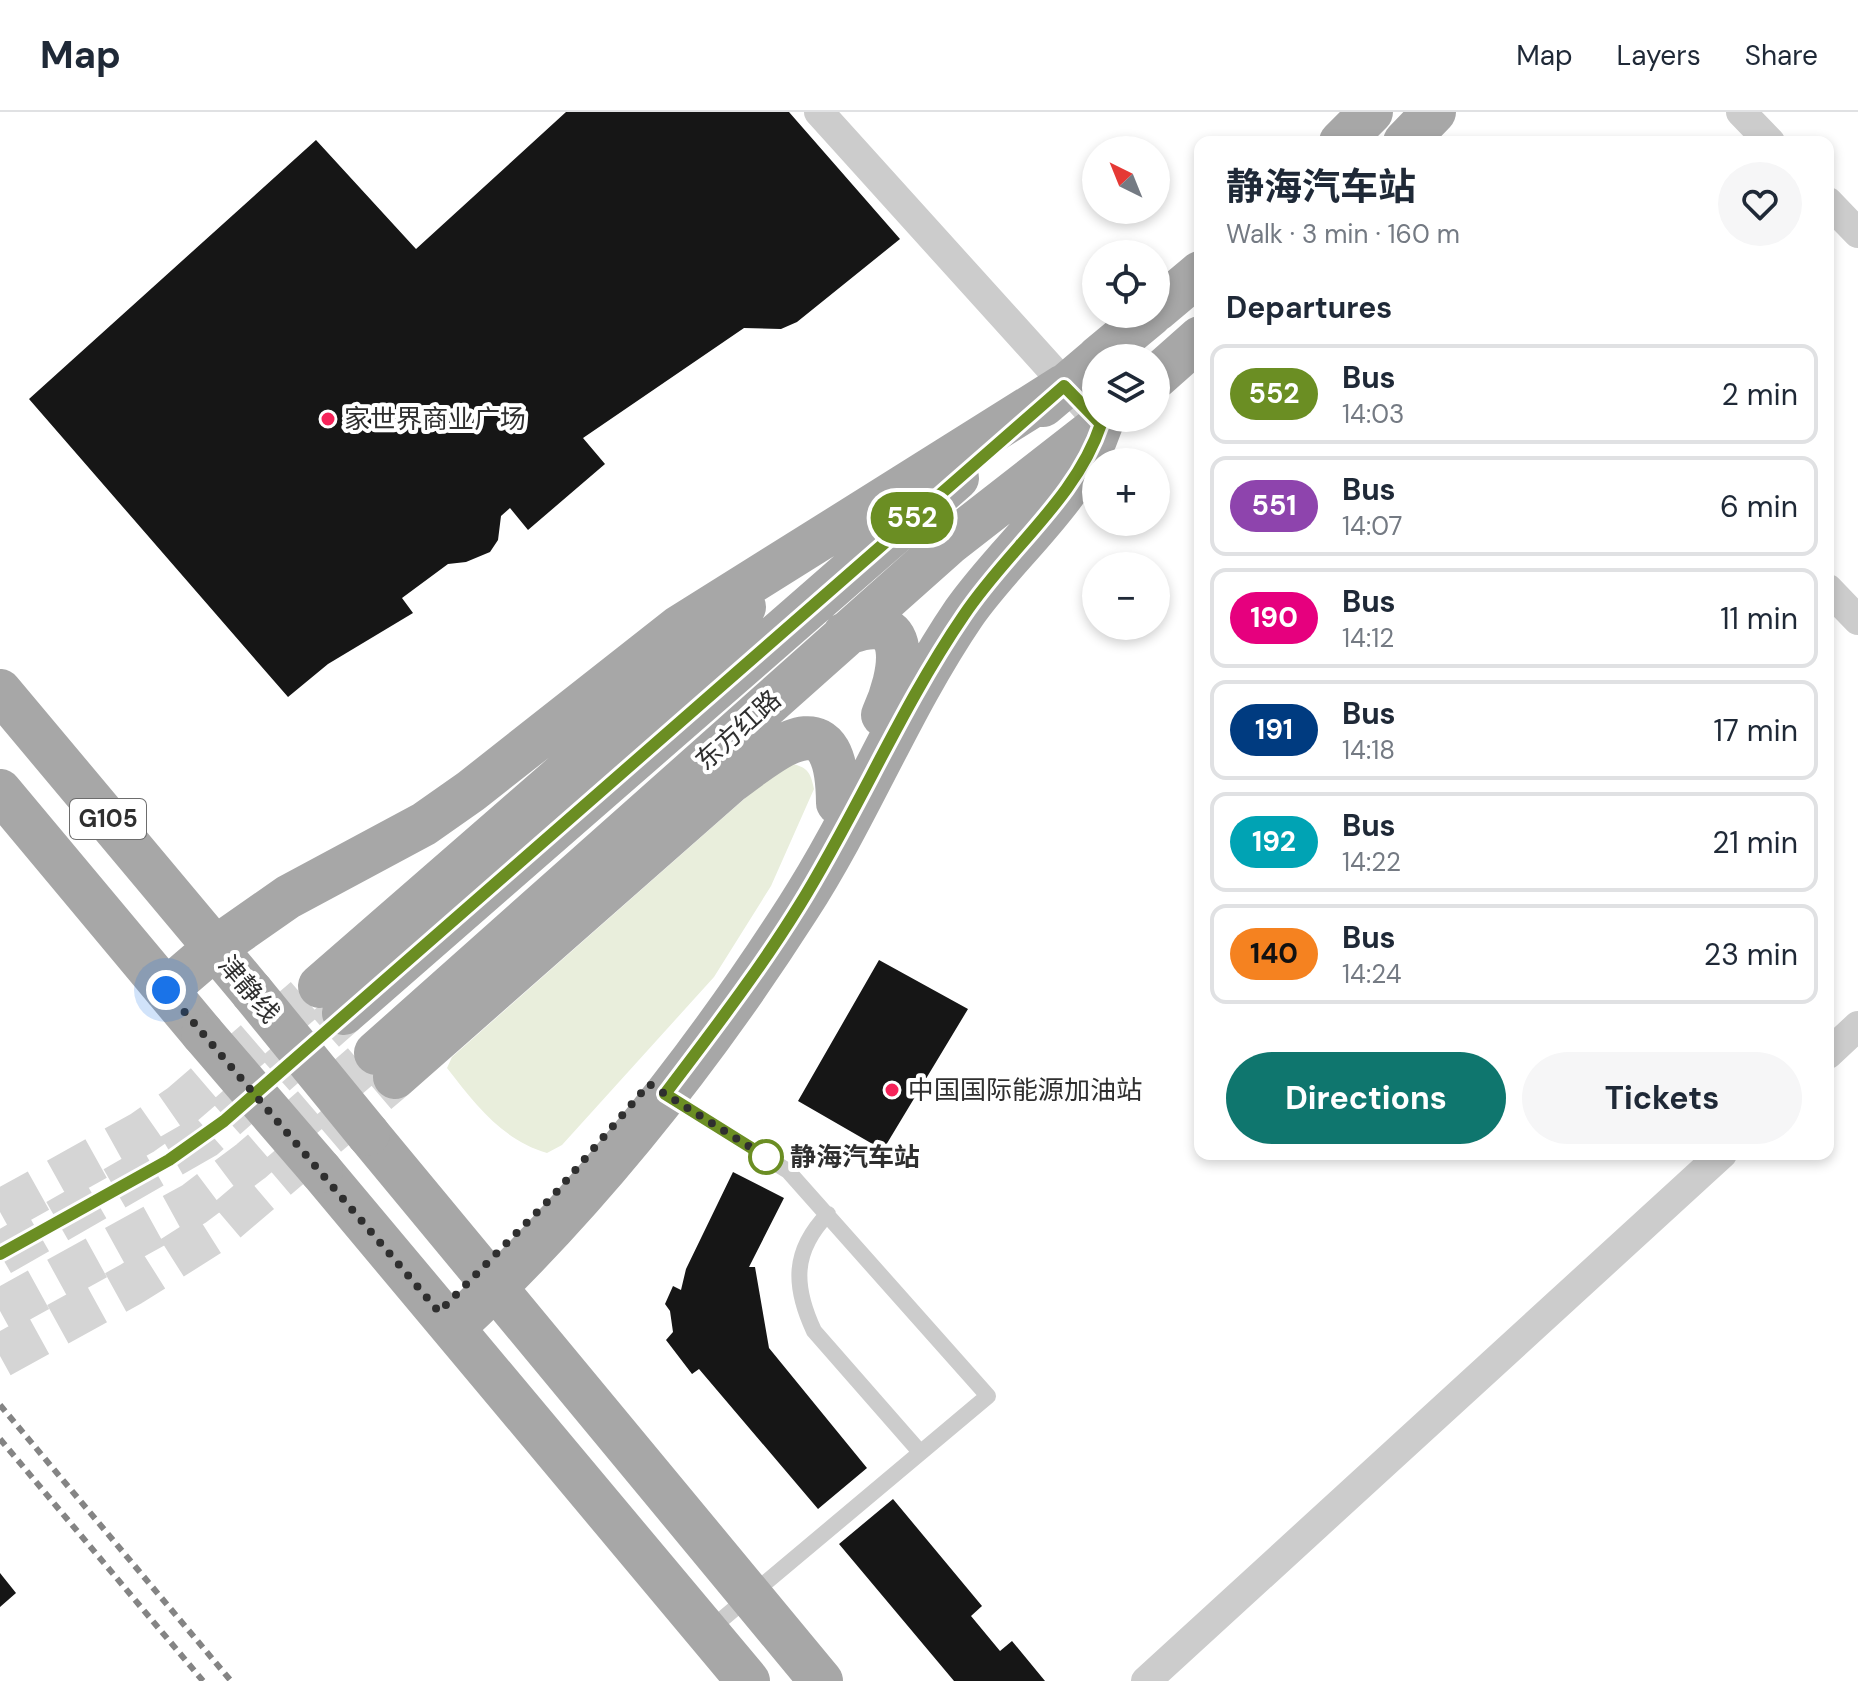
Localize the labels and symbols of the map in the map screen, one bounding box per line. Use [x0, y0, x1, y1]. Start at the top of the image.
north arrow [1082, 136, 1170, 224]
place label: 家世界商业广场 [344, 402, 526, 436]
marker: 家世界商业广场 [319, 410, 337, 428]
line badge: 552 [866, 492, 958, 544]
street label: 东方红路 [688, 683, 788, 777]
road number: G105 [70, 799, 146, 839]
street label: 津静线 [211, 948, 287, 1030]
your location [146, 970, 186, 1010]
place label: 中国国际能源加油站 [908, 1073, 1142, 1107]
marker: 中国国际能源加油站 [883, 1081, 901, 1099]
marker: 静海汽车站 [749, 1140, 783, 1174]
place label: 静海汽车站 [790, 1140, 920, 1174]

